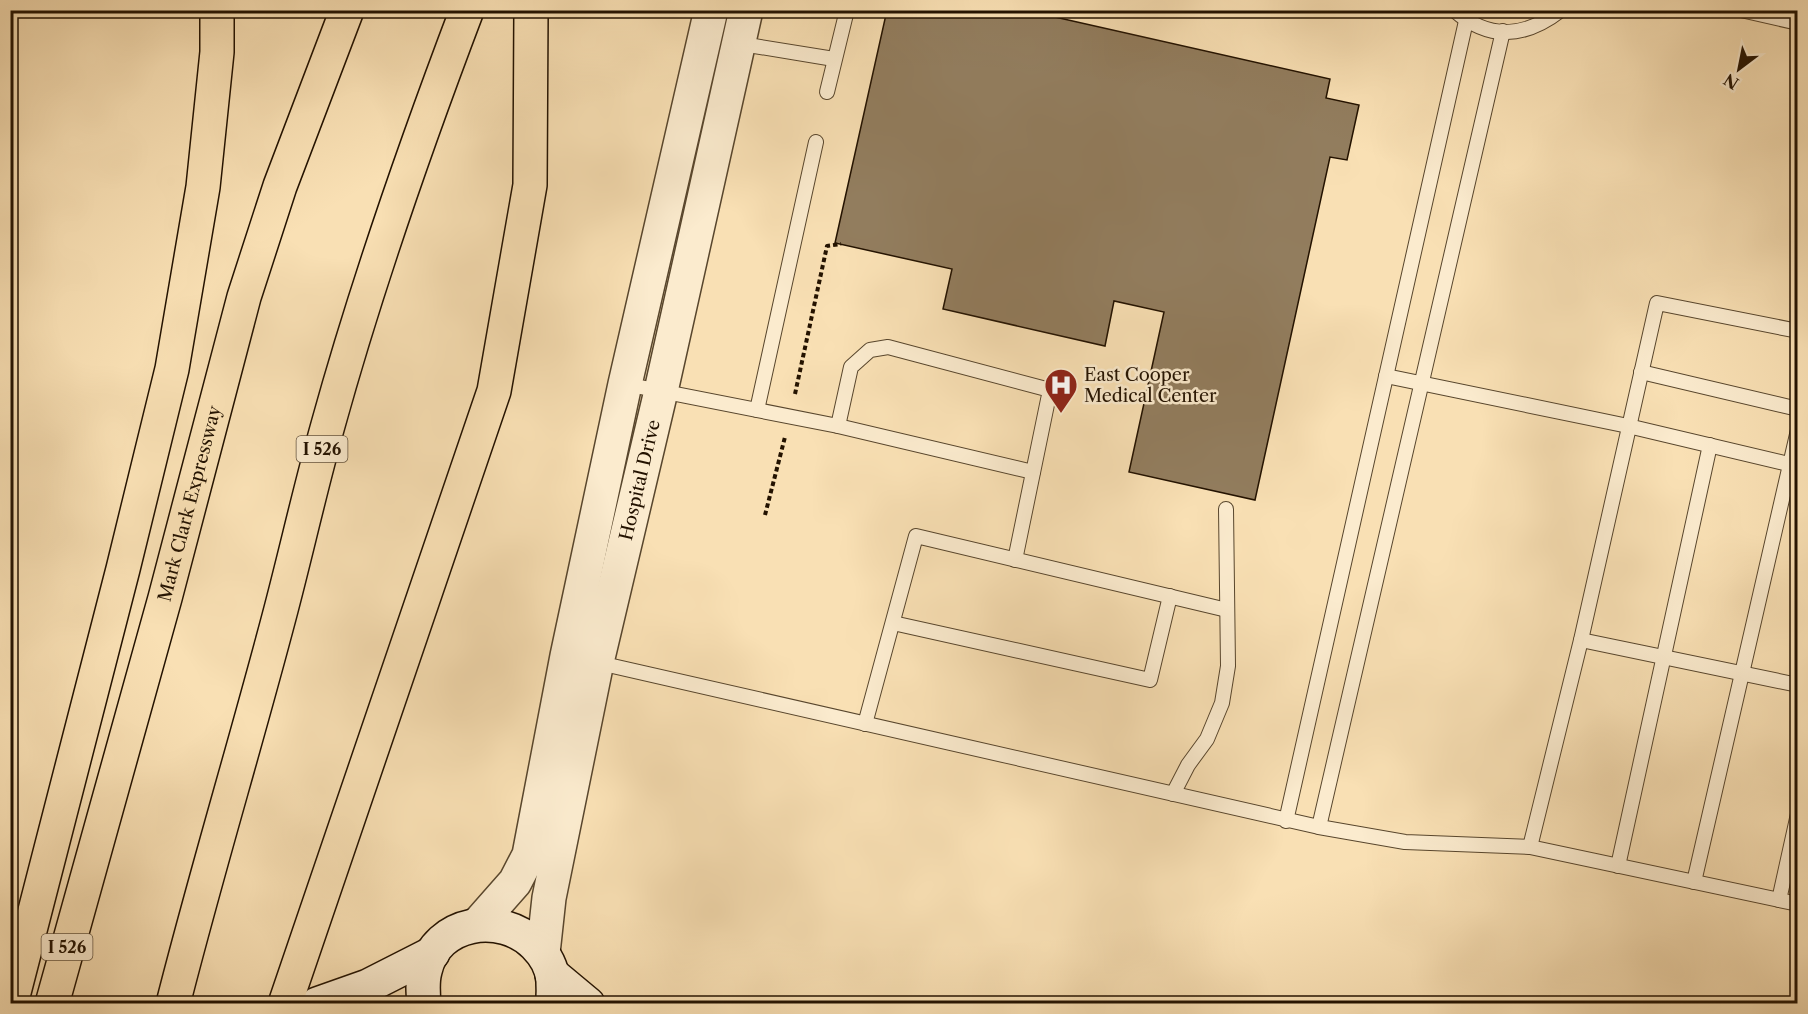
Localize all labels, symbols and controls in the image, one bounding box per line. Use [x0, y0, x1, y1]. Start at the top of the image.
north arrow [1709, 39, 1769, 99]
text: N [1720, 70, 1742, 94]
place label: East Cooper Medical Center [1084, 364, 1217, 407]
hospital icon: East Cooper Medical Center [1043, 367, 1079, 414]
street label: Mark Clark Expressway [154, 402, 226, 604]
street label: Hospital Drive [615, 418, 665, 543]
road number: I 526 [296, 436, 348, 462]
road number: I 526 [42, 934, 92, 960]

